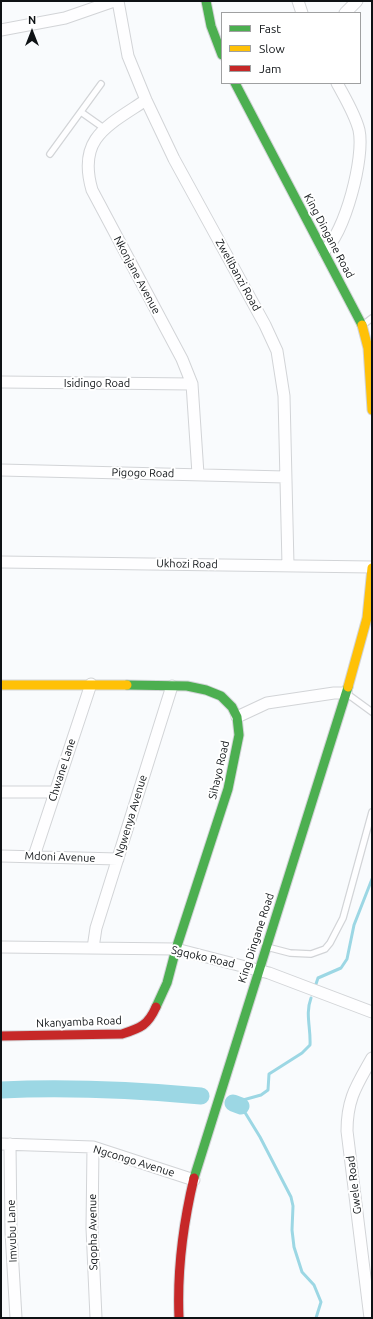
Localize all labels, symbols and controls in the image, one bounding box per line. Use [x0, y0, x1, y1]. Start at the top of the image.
north arrow [12, 12, 52, 52]
legend [221, 12, 361, 84]
text: N [28, 14, 36, 26]
text: Fast [259, 22, 281, 35]
text: Slow [259, 42, 285, 55]
text: Jam [259, 62, 281, 75]
street label: King Dingane Road [301, 192, 357, 280]
street label: Nkonjane Avenue [111, 234, 163, 316]
street label: Zwelibanzi Road [213, 237, 263, 313]
street label: Isidingo Road [64, 376, 130, 390]
street label: Pigogo Road [112, 466, 174, 480]
street label: Ukhozi Road [156, 557, 218, 571]
street label: Chwane Lane [46, 737, 78, 803]
street label: Sihayo Road [206, 739, 232, 801]
street label: Ngwenya Avenue [112, 773, 150, 859]
street label: Mdoni Avenue [24, 849, 96, 865]
street label: King Dingane Road [235, 891, 277, 985]
street label: Sgqoko Road [170, 943, 236, 971]
street label: Nkanyamba Road [36, 1014, 122, 1030]
street label: Ngcongo Avenue [92, 1142, 176, 1180]
street label: Gwele Road [344, 1155, 364, 1215]
street label: Sqopha Avenue [86, 1194, 100, 1270]
street label: Imvubu Lane [4, 1199, 20, 1263]

